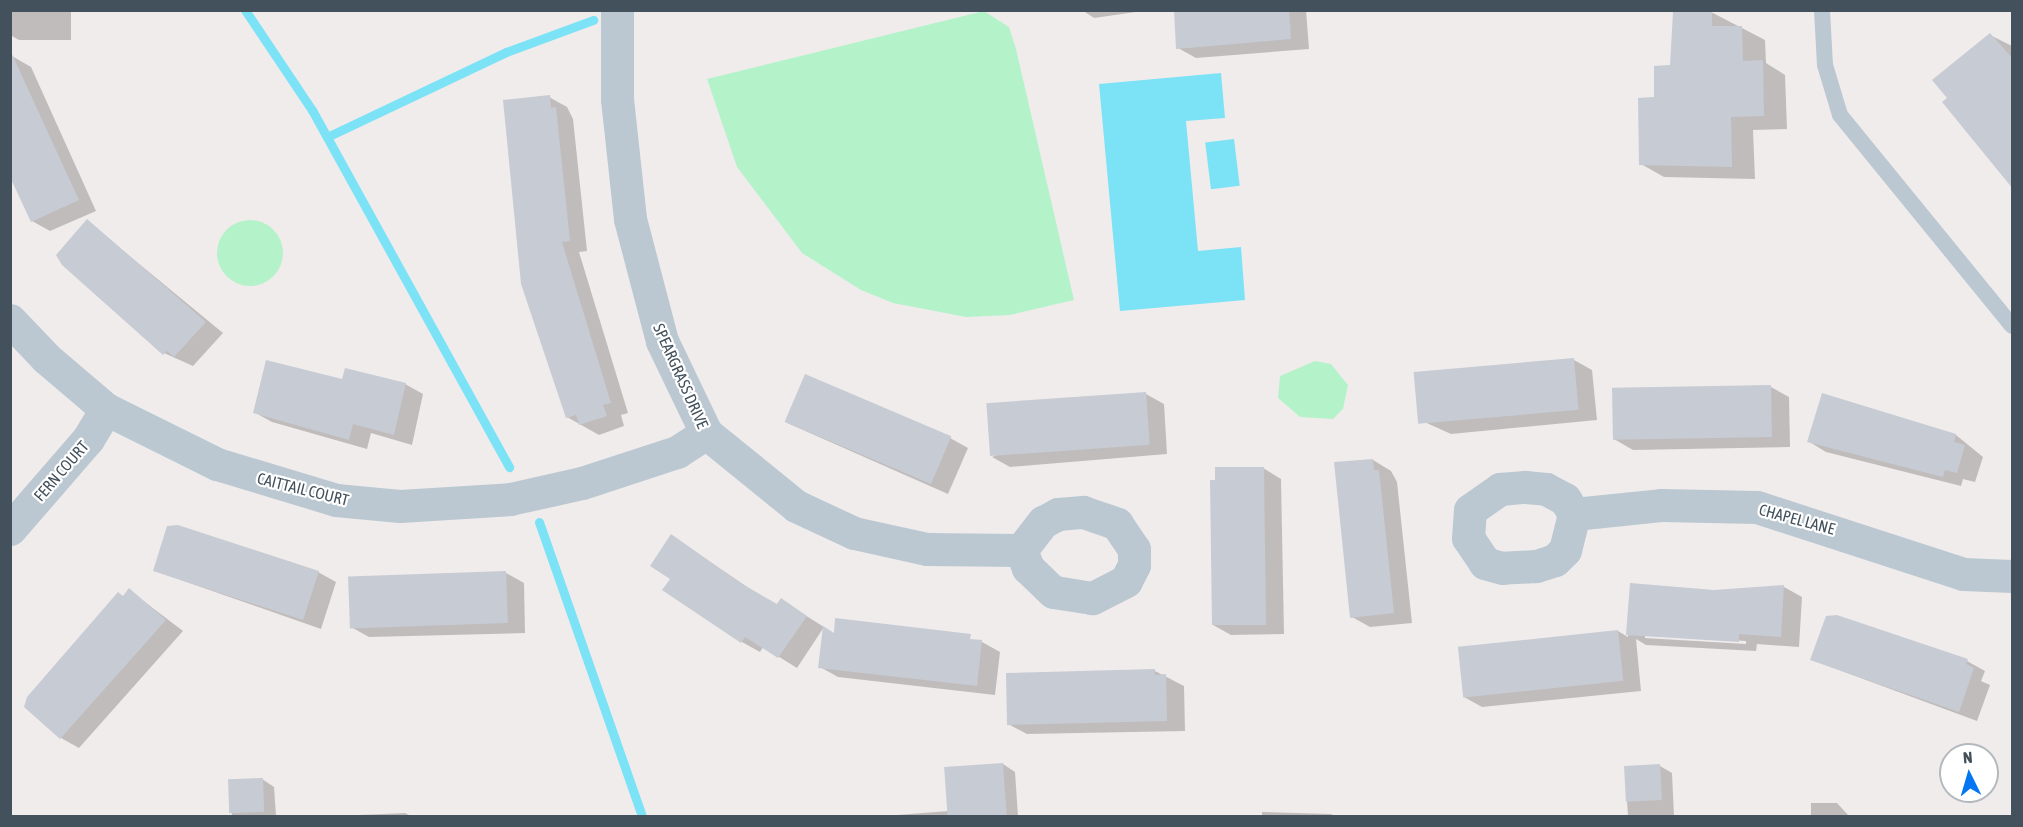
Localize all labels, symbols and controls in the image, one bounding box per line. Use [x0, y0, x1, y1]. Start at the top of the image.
street label: SPEARGRASS DRIVE [649, 321, 713, 431]
street label: FERN COURT [30, 437, 92, 505]
street label: CAITTAIL COURT [255, 468, 351, 510]
street label: CHAPEL LANE [1757, 500, 1837, 538]
north arrow [1939, 743, 1999, 803]
text: N [1962, 748, 1973, 766]

